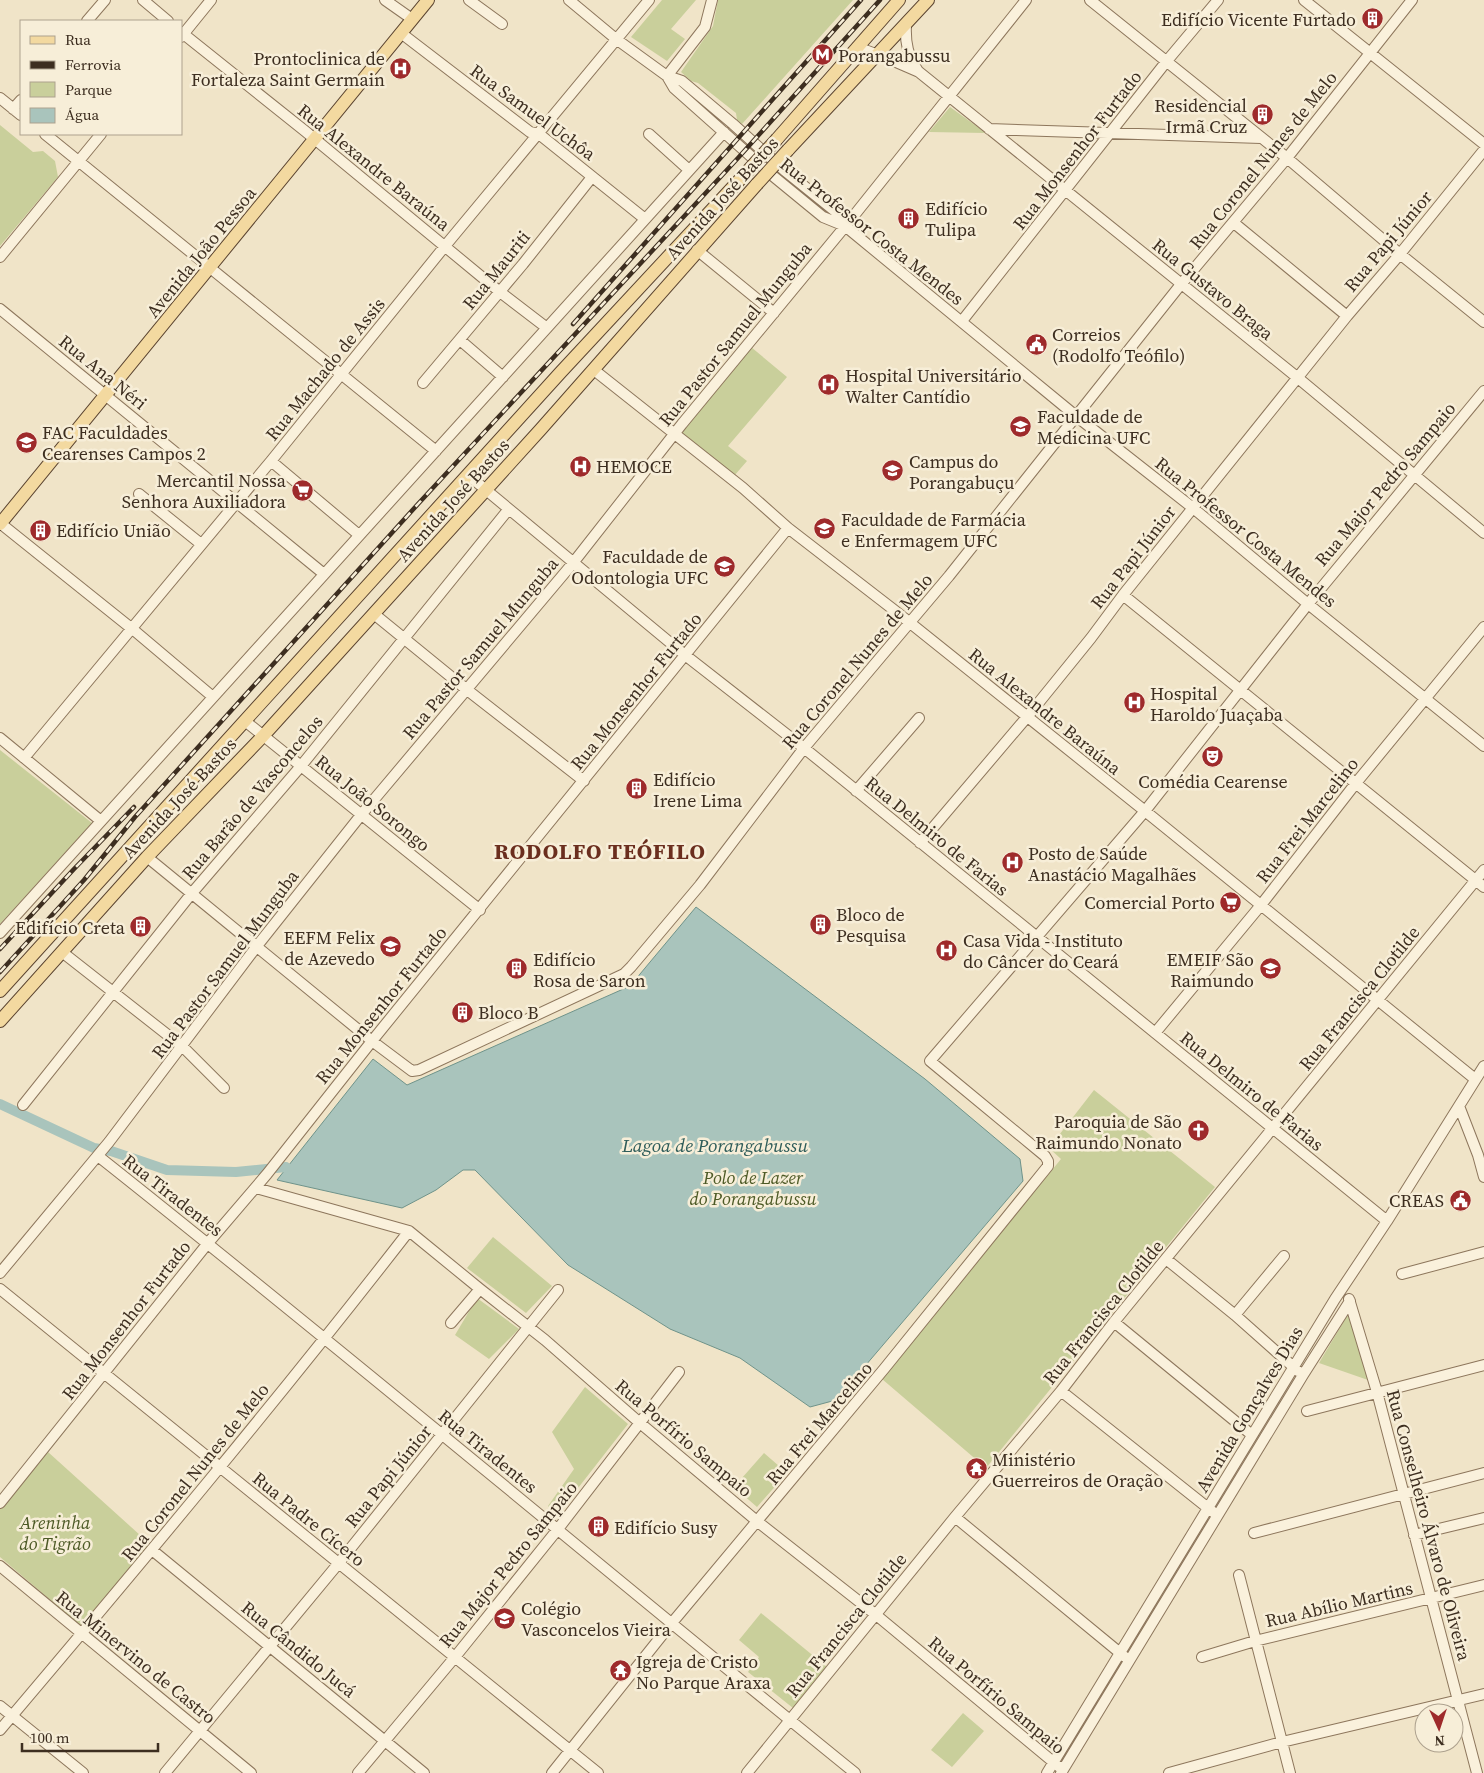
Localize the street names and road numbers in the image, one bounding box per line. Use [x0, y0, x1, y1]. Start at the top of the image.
street label: Rua Samuel Uchôa [465, 58, 602, 167]
street label: Rua Monsenhor Furtado [1007, 65, 1147, 235]
street label: Rua Coronel Nunes de Melo [1183, 66, 1343, 254]
street label: Rua Alexandre Baraúna [292, 98, 456, 237]
street label: Avenida José Bastos [660, 131, 784, 265]
street label: Rua Professor Costa Mendes [775, 151, 969, 311]
street label: Avenida João Pessoa [140, 181, 262, 323]
street label: Rua Papi Júnior [1338, 185, 1438, 297]
street label: Rua Mauriti [456, 225, 536, 315]
street label: Rua Gustavo Braga [1147, 232, 1280, 346]
street label: Rua Pastor Samuel Munguba [653, 236, 818, 431]
street label: Rua Machado de Assis [259, 292, 391, 446]
street label: Rua Ana Néri [54, 329, 152, 415]
street label: Rua Major Pedro Sampaio [1309, 396, 1461, 571]
street label: Avenida José Bastos [391, 433, 515, 567]
street label: Rua Professor Costa Mendes [1150, 451, 1342, 613]
street label: Rua Papi Júnior [1085, 500, 1182, 614]
street label: Rua Pastor Samuel Munguba [396, 551, 564, 744]
street label: Rua Coronel Nunes de Melo [776, 568, 938, 754]
street label: Rua Monsenhor Furtado [565, 607, 707, 775]
street label: Rua Alexandre Baraúna [963, 642, 1127, 781]
street label: Rua Barão de Vasconcelos [176, 709, 328, 885]
street label: Avenida José Bastos [116, 732, 242, 864]
street label: Rua João Sorongo [310, 749, 436, 857]
street label: Rua Frei Marcelino [1250, 752, 1364, 888]
street label: Rua Delmiro de Farias [860, 770, 1014, 902]
street label: Rua Pastor Samuel Munguba [146, 864, 305, 1064]
street label: Rua Francisca Clotilde [1293, 920, 1425, 1076]
street label: Rua Monsenhor Furtado [310, 921, 452, 1089]
street label: Rua Delmiro de Farias [1175, 1025, 1329, 1157]
street label: Rua Tiradentes [118, 1148, 228, 1242]
street label: Rua Francisca Clotilde [1037, 1234, 1169, 1390]
street label: Rua Monsenhor Furtado [56, 1235, 196, 1405]
street label: Avenida Gonçalves Dias [1189, 1321, 1309, 1497]
street label: Rua Frei Marcelino [760, 1356, 878, 1490]
street label: Rua Porfírio Sampaio [610, 1373, 758, 1503]
street label: Rua Coronel Nunes de Melo [115, 1378, 275, 1566]
street label: Rua Conselheiro Álvaro de Oliveira [1381, 1387, 1477, 1664]
street label: Rua Tiradentes [433, 1403, 543, 1499]
street label: Rua Papi Júnior [339, 1419, 437, 1533]
street label: Rua Padre Cícero [247, 1466, 371, 1572]
street label: Rua Major Pedro Sampaio [433, 1475, 583, 1652]
street label: Rua Francisca Clotilde [780, 1547, 912, 1703]
street label: Rua Abílio Martins [1263, 1575, 1415, 1633]
street label: Rua Minervino de Castro [51, 1585, 221, 1730]
street label: Rua Cândido Jucá [236, 1595, 362, 1704]
street label: Rua Porfírio Sampaio [923, 1630, 1071, 1760]

